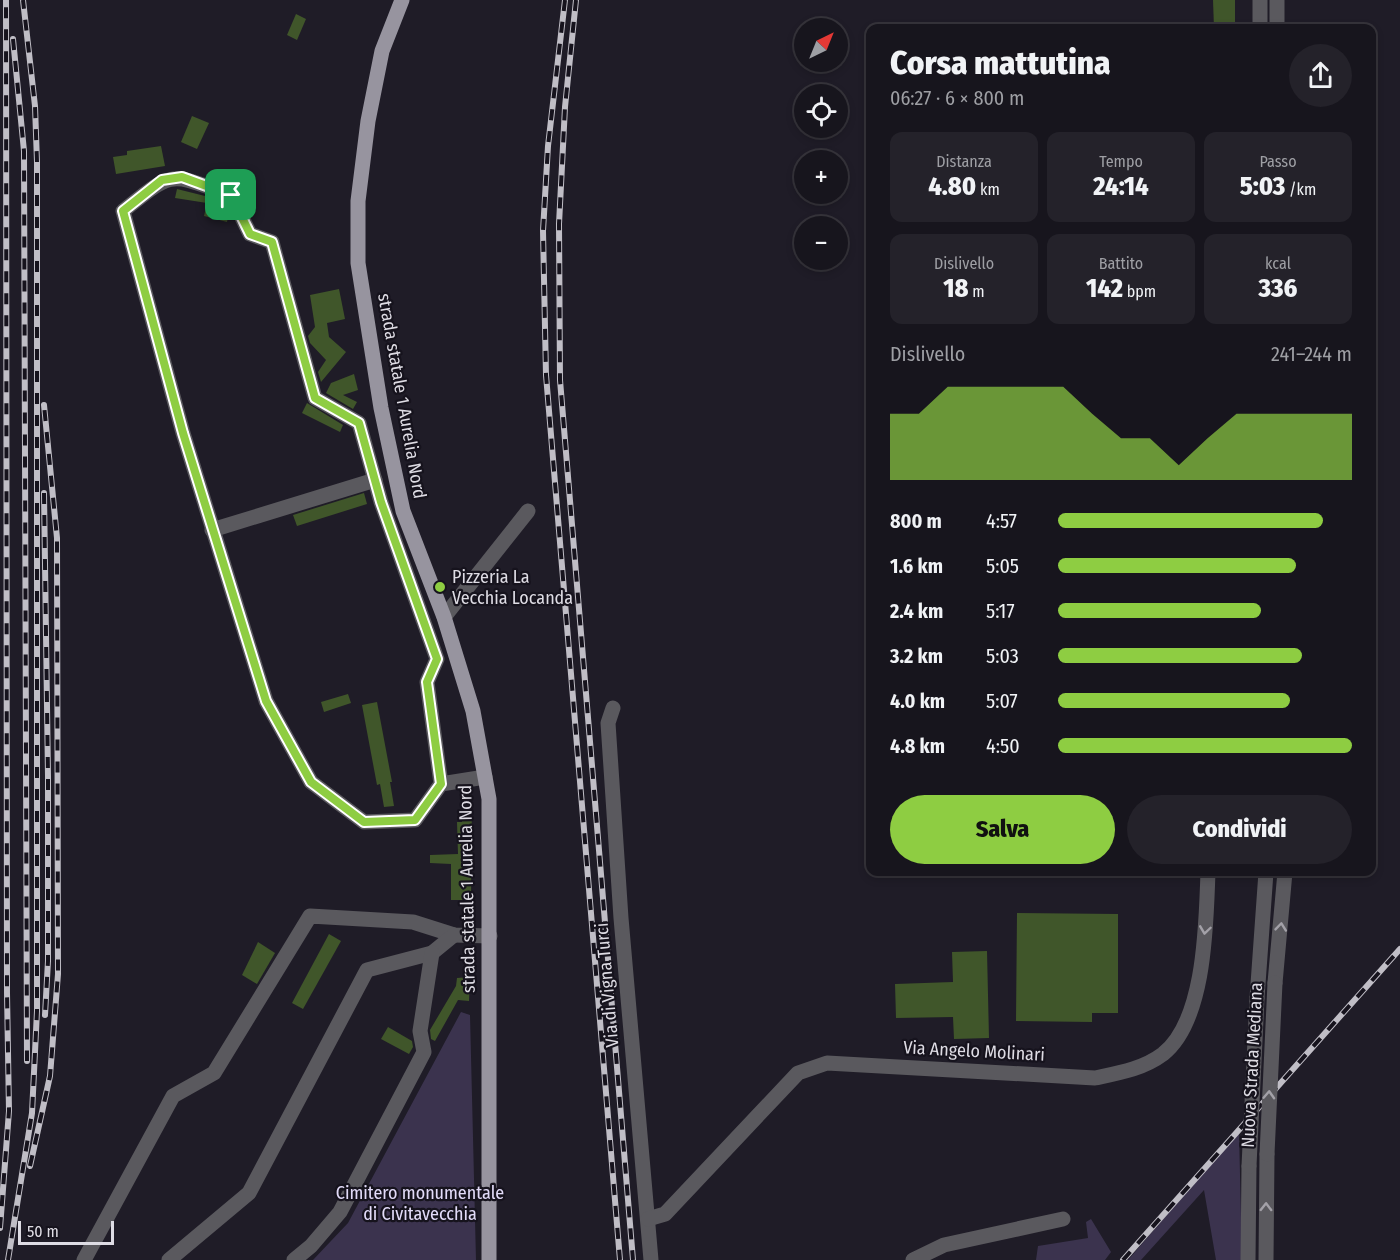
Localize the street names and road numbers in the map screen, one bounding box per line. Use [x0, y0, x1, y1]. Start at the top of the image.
street label: strada statale 1 Aurelia Nord [373, 292, 431, 500]
street label: strada statale 1 Aurelia Nord [454, 785, 480, 993]
street label: Via di Vigna Turci [591, 922, 623, 1048]
street label: Nuova Strada Mediana [1237, 982, 1267, 1148]
street label: Via Angelo Molinari [903, 1036, 1045, 1066]

